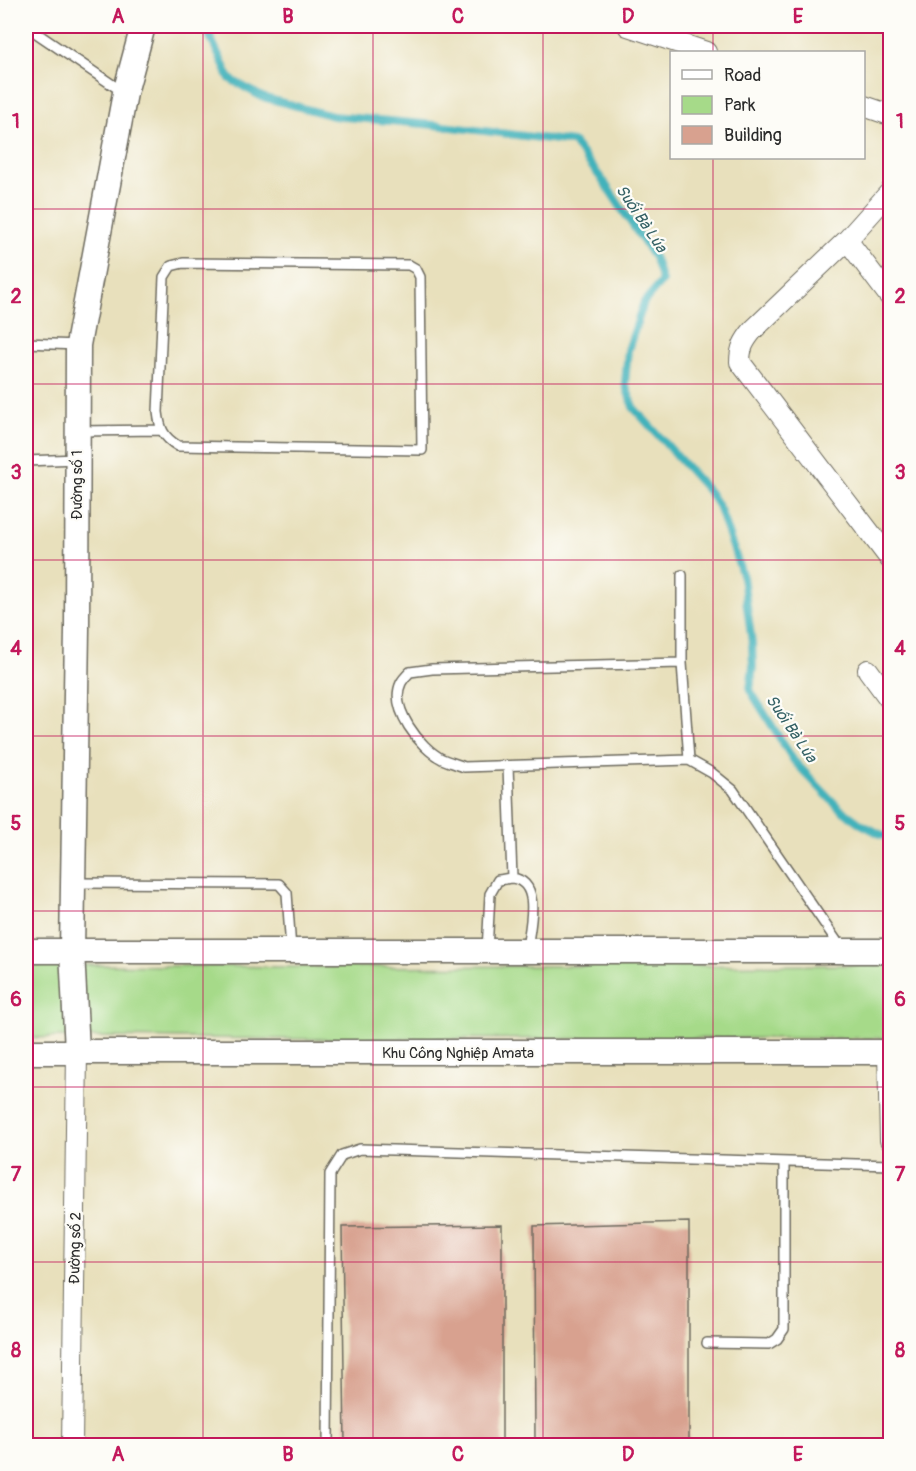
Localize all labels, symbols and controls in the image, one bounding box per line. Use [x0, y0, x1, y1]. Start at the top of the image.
text: A [112, 4, 125, 29]
text: B [282, 4, 294, 29]
text: C [452, 4, 464, 29]
text: D [622, 4, 635, 29]
text: E [793, 4, 804, 29]
legend [670, 51, 865, 159]
text: Road [724, 64, 761, 87]
text: Park [724, 94, 756, 117]
text: 1 [12, 109, 20, 134]
text: 1 [896, 109, 904, 134]
text: Building [724, 124, 782, 147]
water label: Suối Bà Lúa [611, 181, 672, 257]
text: 2 [10, 284, 22, 309]
text: 2 [894, 284, 906, 309]
street label: Đường số 1 [68, 450, 87, 520]
text: 3 [10, 460, 22, 485]
text: 3 [894, 460, 906, 485]
text: 4 [10, 636, 22, 661]
text: 4 [894, 636, 906, 661]
water label: Suối Bà Lúa [761, 691, 822, 767]
text: 5 [11, 811, 22, 836]
text: 5 [895, 811, 906, 836]
text: 6 [10, 987, 22, 1012]
text: 6 [894, 987, 906, 1012]
street label: Khu Công Nghiệp Amata [382, 1044, 534, 1063]
text: 7 [11, 1162, 22, 1187]
text: 7 [895, 1162, 906, 1187]
street label: Đường số 2 [65, 1212, 86, 1284]
text: 8 [11, 1338, 21, 1363]
text: 8 [895, 1338, 905, 1363]
text: A [112, 1442, 125, 1467]
text: B [282, 1442, 294, 1467]
text: C [452, 1442, 464, 1467]
text: D [622, 1442, 635, 1467]
text: E [793, 1442, 804, 1467]

